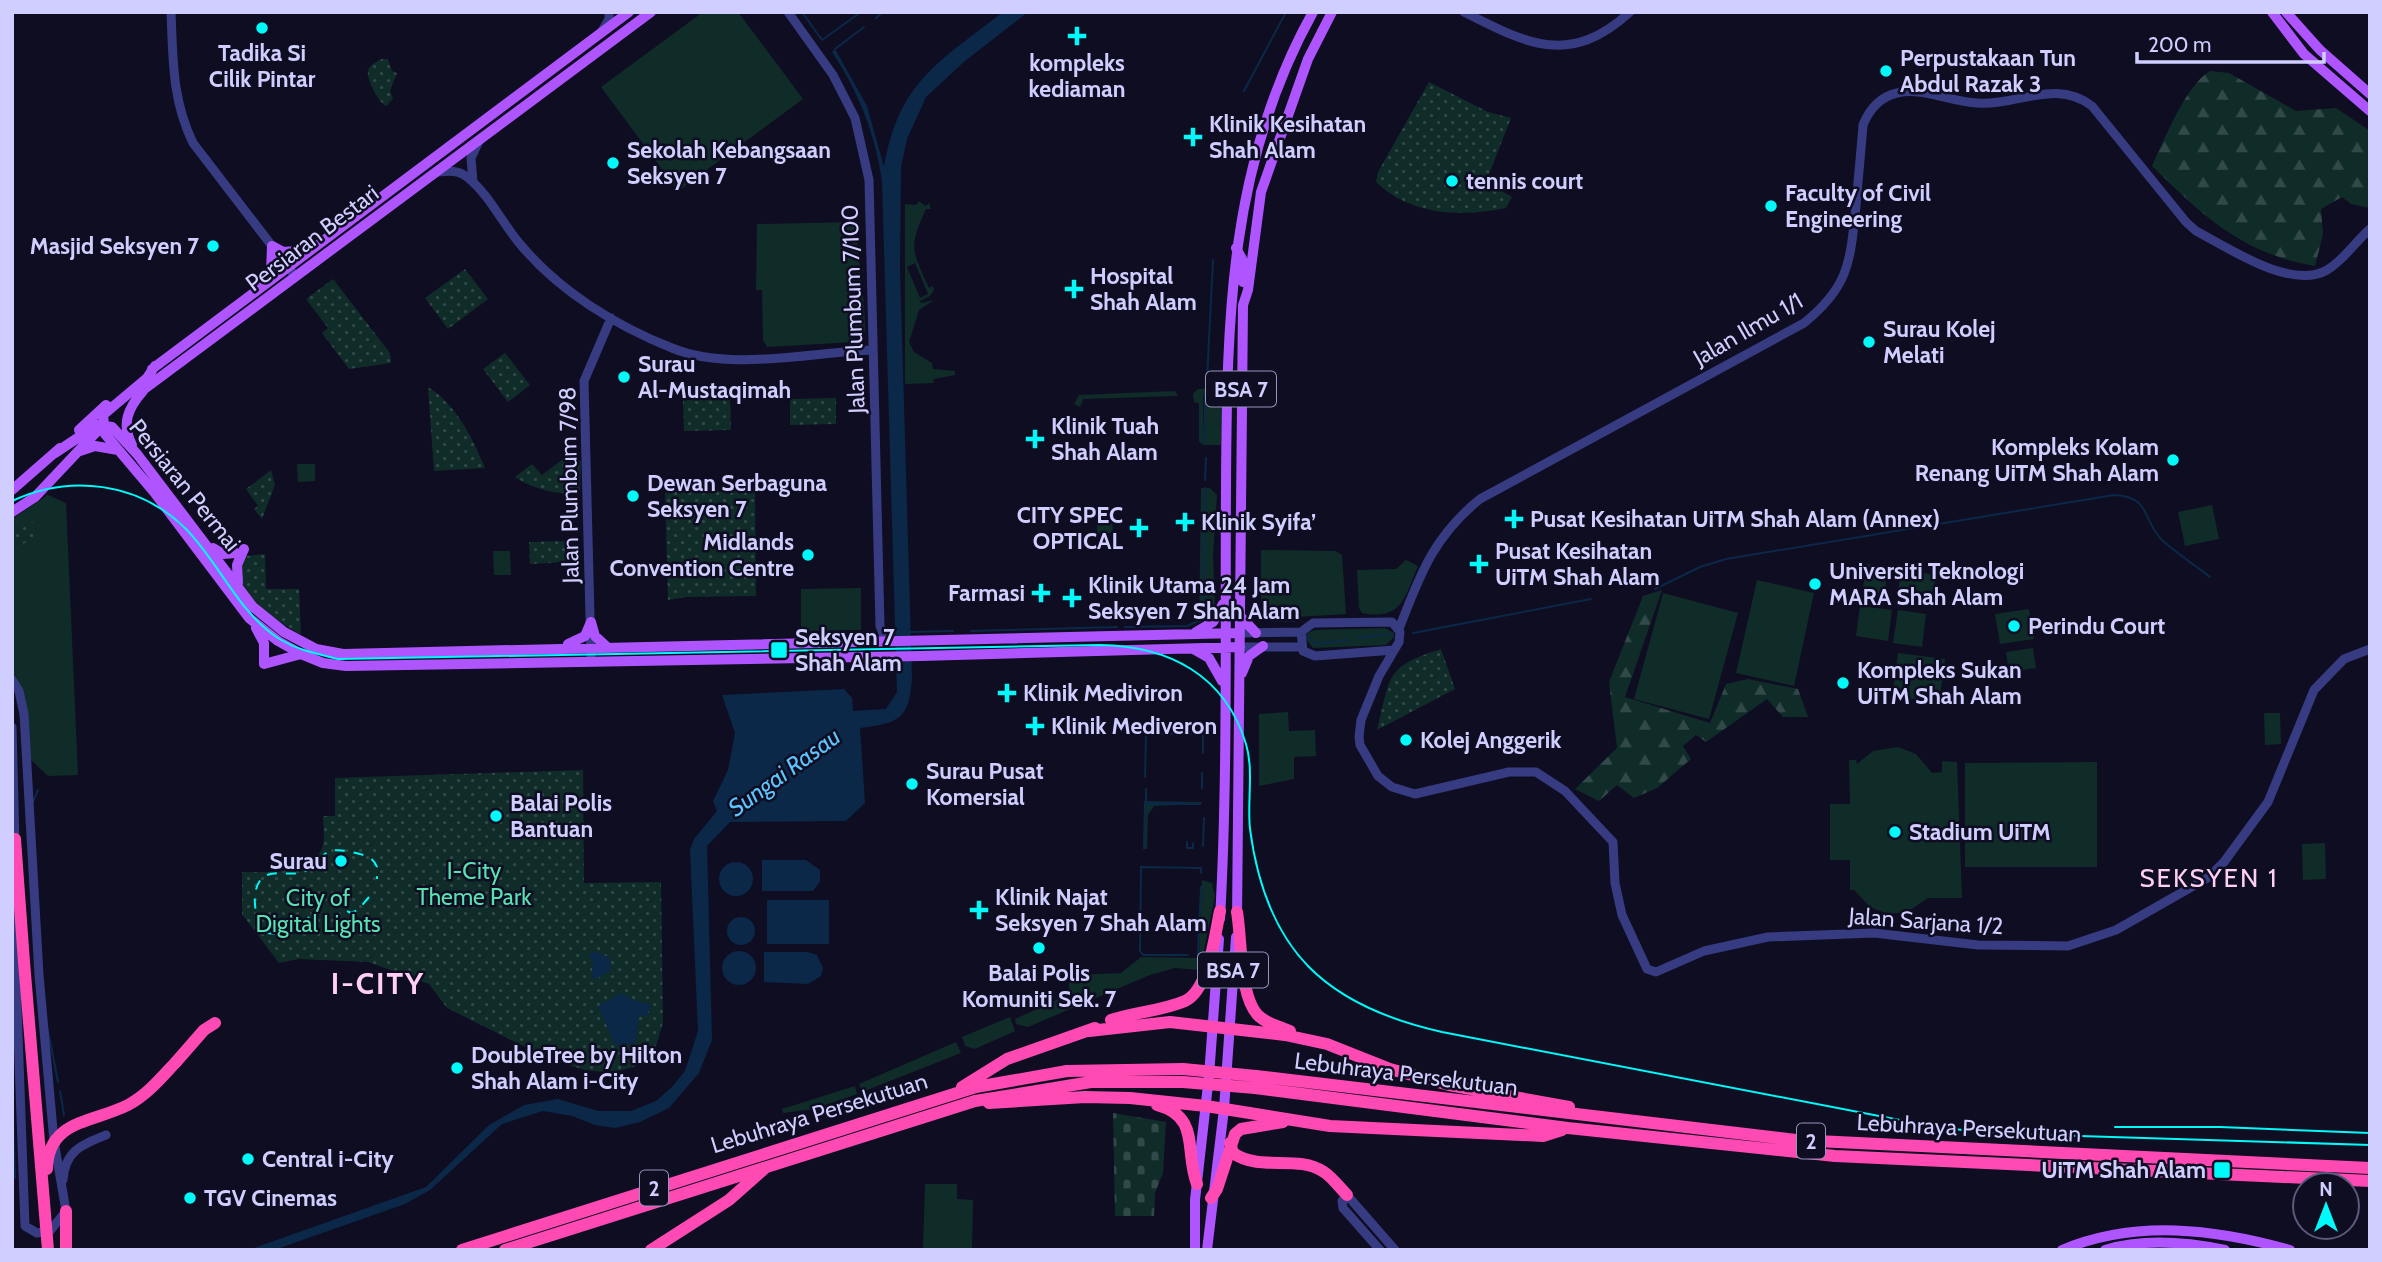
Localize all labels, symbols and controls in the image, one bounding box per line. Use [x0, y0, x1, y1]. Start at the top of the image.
marker: Tadika Si Cilik Pintar [254, 20, 270, 36]
scale bar [2137, 21, 2324, 65]
marker: kompleks kediaman [1067, 26, 1087, 46]
text: 200 m [2148, 32, 2211, 57]
place label: Tadika Si Cilik Pintar [209, 39, 316, 93]
place label: Perpustakaan Tun Abdul Razak 3 [1900, 44, 2076, 98]
place label: kompleks kediaman [1029, 49, 1125, 103]
marker: Perpustakaan Tun Abdul Razak 3 [1878, 63, 1894, 79]
place label: Klinik Kesihatan Shah Alam [1209, 110, 1366, 164]
marker: Klinik Kesihatan Shah Alam [1183, 127, 1203, 147]
place label: Sekolah Kebangsaan Seksyen 7 [627, 136, 831, 190]
marker: Sekolah Kebangsaan Seksyen 7 [605, 155, 621, 171]
place label: tennis court [1466, 167, 1583, 195]
marker: tennis court [1444, 173, 1460, 189]
street label: Persiaran Bestari [240, 179, 384, 297]
place label: Faculty of Civil Engineering [1785, 179, 1931, 233]
marker: Faculty of Civil Engineering [1763, 198, 1779, 214]
street label: Jalan Plumbum 7/100 [835, 204, 871, 415]
place label: Masjid Seksyen 7 [30, 232, 199, 260]
marker: Masjid Seksyen 7 [205, 238, 221, 254]
place label: Hospital Shah Alam [1090, 262, 1197, 316]
marker: Hospital Shah Alam [1064, 279, 1084, 299]
street label: Jalan Ilmu 1/1 [1687, 286, 1808, 372]
place label: Surau Kolej Melati [1883, 315, 1996, 369]
marker: Surau Kolej Melati [1861, 334, 1877, 350]
place label: Surau Al-Mustaqimah [638, 350, 791, 404]
marker: Surau Al-Mustaqimah [616, 369, 632, 385]
road number: BSA 7 [1206, 372, 1276, 406]
street label: Jalan Plumbum 7/98 [553, 386, 585, 585]
place label: Klinik Tuah Shah Alam [1051, 412, 1159, 466]
street label: Persiaran Permai [123, 413, 247, 557]
marker: Klinik Tuah Shah Alam [1025, 429, 1045, 449]
place label: Kompleks Kolam Renang UiTM Shah Alam [1915, 433, 2159, 487]
marker: Kompleks Kolam Renang UiTM Shah Alam [2165, 452, 2181, 468]
place label: Dewan Serbaguna Seksyen 7 [647, 469, 827, 523]
marker: Dewan Serbaguna Seksyen 7 [625, 488, 641, 504]
place label: CITY SPEC OPTICAL [1017, 501, 1123, 555]
place label: Pusat Kesihatan UiTM Shah Alam (Annex) [1530, 505, 1940, 533]
place label: Klinik Syifa’ [1201, 508, 1316, 536]
marker: Pusat Kesihatan UiTM Shah Alam (Annex) [1504, 509, 1524, 529]
marker: Klinik Syifa’ [1175, 512, 1195, 532]
marker: CITY SPEC OPTICAL [1129, 518, 1149, 538]
place label: Midlands Convention Centre [609, 528, 794, 582]
place label: Pusat Kesihatan UiTM Shah Alam [1495, 537, 1660, 591]
marker: Midlands Convention Centre [800, 547, 816, 563]
marker: Pusat Kesihatan UiTM Shah Alam [1469, 554, 1489, 574]
place label: Universiti Teknologi MARA Shah Alam [1829, 557, 2024, 611]
place label: Klinik Utama 24 Jam Seksyen 7 Shah Alam [1088, 571, 1300, 625]
marker: Universiti Teknologi MARA Shah Alam [1807, 576, 1823, 592]
place label: Farmasi [948, 579, 1025, 607]
marker: Farmasi [1031, 583, 1051, 603]
marker: Klinik Utama 24 Jam Seksyen 7 Shah Alam [1062, 588, 1082, 608]
place label: Perindu Court [2028, 612, 2165, 640]
marker: Perindu Court [2006, 618, 2022, 634]
place label: Seksyen 7 Shah Alam [795, 623, 902, 677]
marker: Seksyen 7 Shah Alam [769, 640, 789, 660]
place label: Kompleks Sukan UiTM Shah Alam [1857, 656, 2022, 710]
marker: Kompleks Sukan UiTM Shah Alam [1835, 675, 1851, 691]
place label: Klinik Mediviron [1023, 679, 1183, 707]
marker: Klinik Mediviron [997, 683, 1017, 703]
place label: Klinik Mediveron [1051, 712, 1217, 740]
marker: Klinik Mediveron [1025, 716, 1045, 736]
water label: Sungai Rasau [722, 722, 846, 822]
place label: Kolej Anggerik [1420, 726, 1562, 754]
marker: Kolej Anggerik [1398, 732, 1414, 748]
place label: Surau Pusat Komersial [926, 757, 1044, 811]
marker: Surau Pusat Komersial [904, 776, 920, 792]
place label: Balai Polis Bantuan [510, 789, 612, 843]
marker: Balai Polis Bantuan [488, 808, 504, 824]
place label: Stadium UiTM [1909, 818, 2051, 846]
marker: Stadium UiTM [1887, 824, 1903, 840]
place label: Surau [270, 847, 327, 875]
marker: Surau [333, 853, 349, 869]
park label: I-City Theme Park [417, 857, 532, 911]
district label: SEKSYEN 1 [2139, 862, 2279, 894]
place label: Klinik Najat Seksyen 7 Shah Alam [995, 883, 1207, 937]
park label: City of Digital Lights [255, 884, 381, 938]
marker: Klinik Najat Seksyen 7 Shah Alam [969, 900, 989, 920]
street label: Jalan Sarjana 1/2 [1847, 902, 2004, 940]
marker: Balai Polis Komuniti Sek. 7 [1031, 940, 1047, 956]
road number: BSA 7 [1198, 953, 1268, 988]
place label: Balai Polis Komuniti Sek. 7 [962, 959, 1117, 1013]
district label: I-CITY [331, 965, 425, 1002]
place label: DoubleTree by Hilton Shah Alam i-City [471, 1041, 682, 1095]
street label: Lebuhraya Persekutuan [1293, 1046, 1519, 1102]
marker: DoubleTree by Hilton Shah Alam i-City [449, 1060, 465, 1076]
street label: Lebuhraya Persekutuan [707, 1067, 931, 1159]
street label: Lebuhraya Persekutuan [1856, 1108, 2082, 1148]
road number: 2 [1797, 1124, 1825, 1158]
place label: Central i-City [262, 1145, 394, 1173]
marker: Central i-City [240, 1151, 256, 1167]
place label: UiTM Shah Alam [2041, 1156, 2206, 1184]
marker: UiTM Shah Alam [2212, 1160, 2232, 1180]
road number: 2 [640, 1170, 668, 1206]
north arrow [2291, 1171, 2361, 1241]
text: N [2319, 1178, 2333, 1201]
place label: TGV Cinemas [204, 1184, 337, 1212]
marker: TGV Cinemas [182, 1190, 198, 1206]

